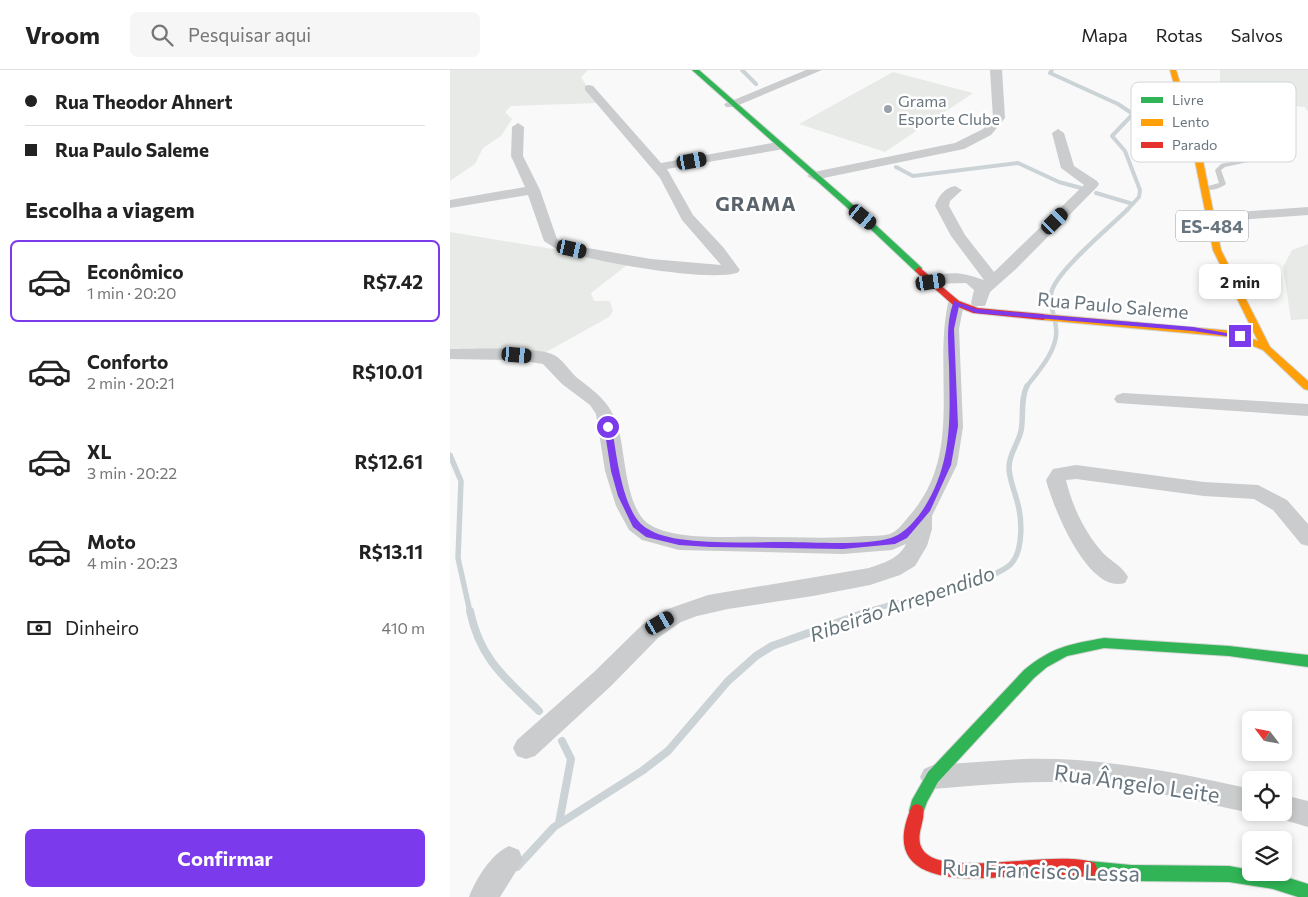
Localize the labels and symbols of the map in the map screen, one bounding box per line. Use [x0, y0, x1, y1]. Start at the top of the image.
legend [1131, 82, 1296, 162]
place label: Grama Esporte Clube [898, 91, 1000, 128]
text: Livre [1172, 91, 1204, 108]
marker: Grama Esporte Clube [882, 103, 894, 115]
text: Lento [1172, 113, 1209, 130]
text: Parado [1172, 136, 1217, 153]
car [675, 151, 708, 171]
district label: GRAMA [715, 191, 797, 215]
car [846, 202, 879, 232]
car [1039, 205, 1070, 237]
road number: ES-484 [1176, 210, 1248, 242]
car [555, 238, 588, 260]
callout: 2 min [1199, 264, 1281, 298]
car [915, 272, 946, 292]
street label: Rua Paulo Saleme [1036, 287, 1190, 323]
route end [1229, 325, 1251, 347]
car [501, 346, 532, 364]
route start [597, 416, 619, 438]
water label: Ribeirão Arrependido [806, 560, 998, 646]
car [643, 609, 676, 637]
north arrow [1242, 711, 1292, 761]
street label: Rua Ângelo Leite [1052, 758, 1222, 808]
street label: Rua Francisco Lessa [942, 853, 1140, 887]

